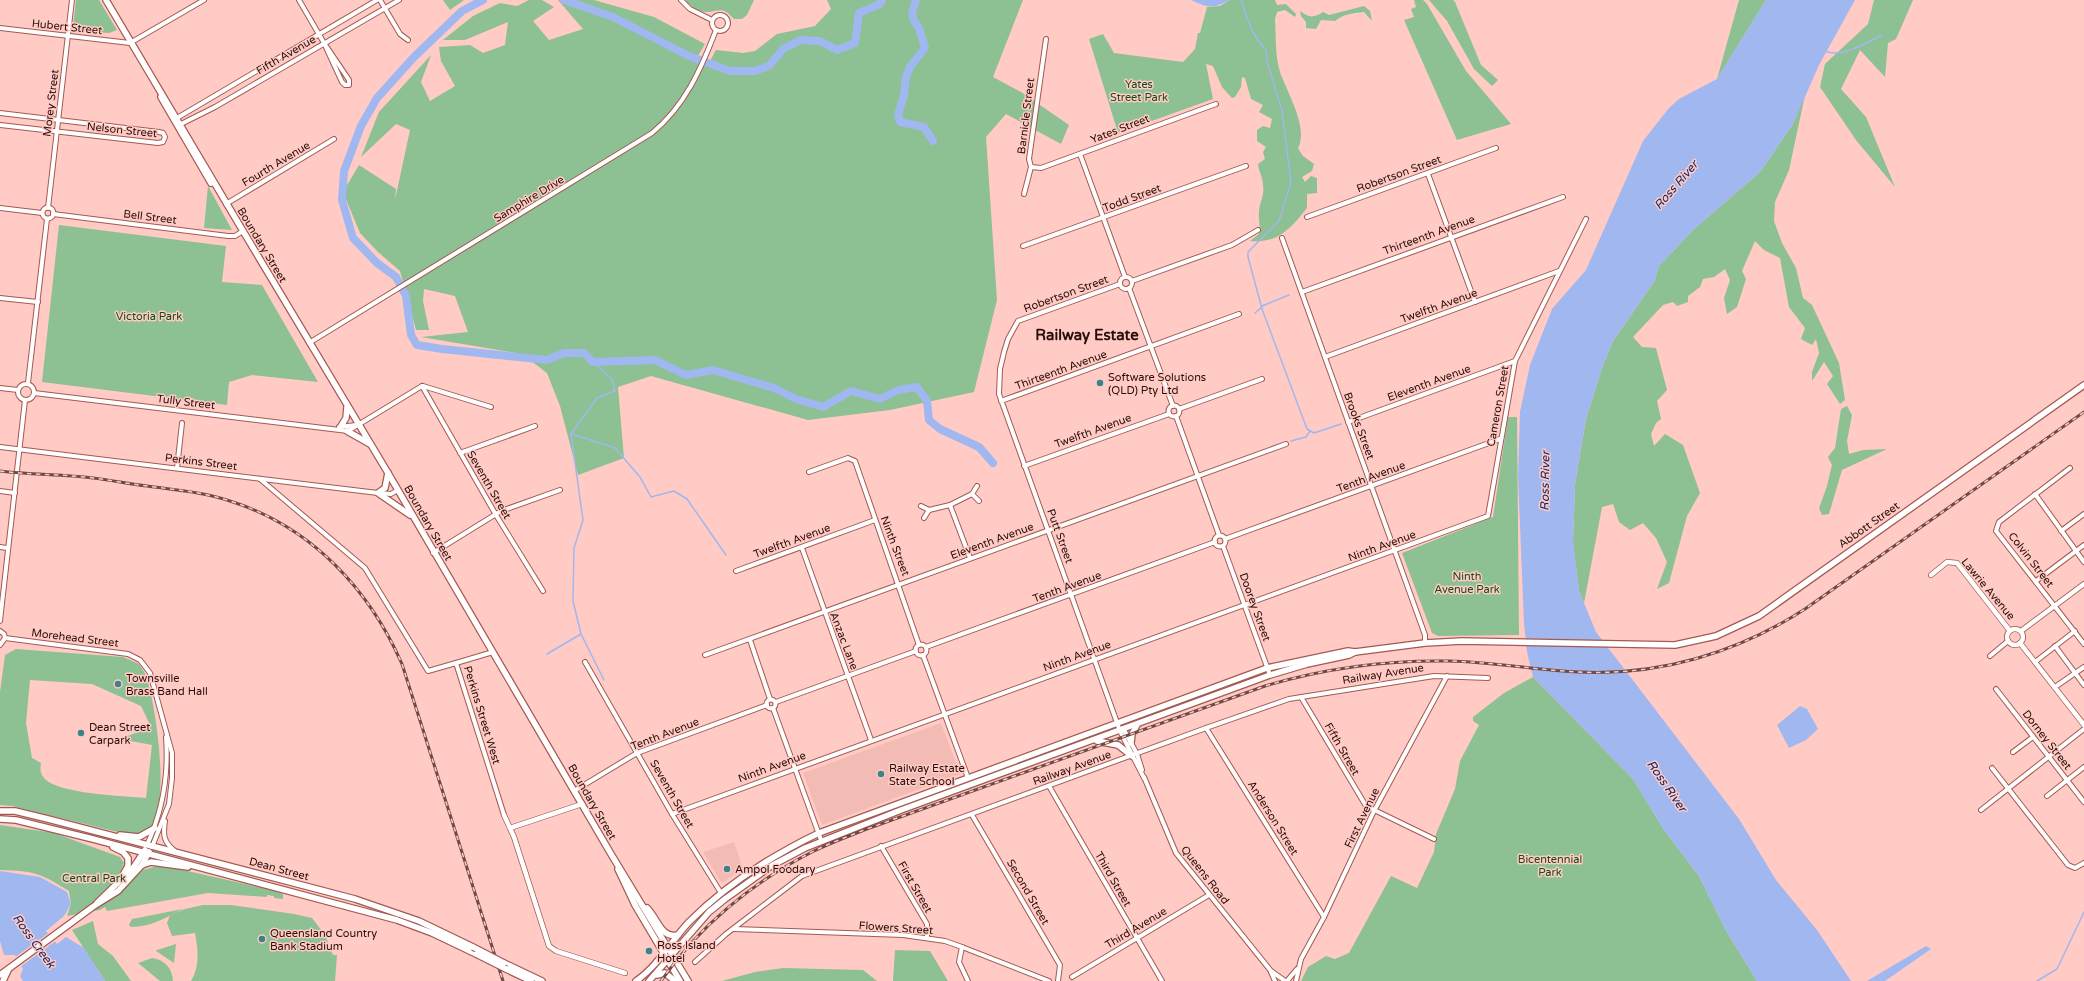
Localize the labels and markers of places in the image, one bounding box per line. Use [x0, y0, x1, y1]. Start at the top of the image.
place label: Software Solutions (QLD) Pty Ltd [1108, 371, 1206, 397]
marker: Software Solutions (QLD) Pty Ltd [1095, 378, 1105, 388]
place label: Townsville Brass Band Hall [126, 672, 208, 698]
marker: Townsville Brass Band Hall [113, 679, 123, 689]
place label: Dean Street Carpark [89, 721, 150, 747]
marker: Dean Street Carpark [76, 728, 86, 738]
place label: Railway Estate State School [889, 762, 965, 788]
marker: Railway Estate State School [876, 769, 886, 779]
place label: Ampol Foodary [735, 863, 815, 876]
marker: Ampol Foodary [722, 864, 732, 874]
place label: Queensland Country Bank Stadium [270, 927, 377, 953]
marker: Queensland Country Bank Stadium [257, 934, 267, 944]
place label: Ross Island Hotel [657, 939, 716, 965]
marker: Ross Island Hotel [644, 946, 654, 956]

